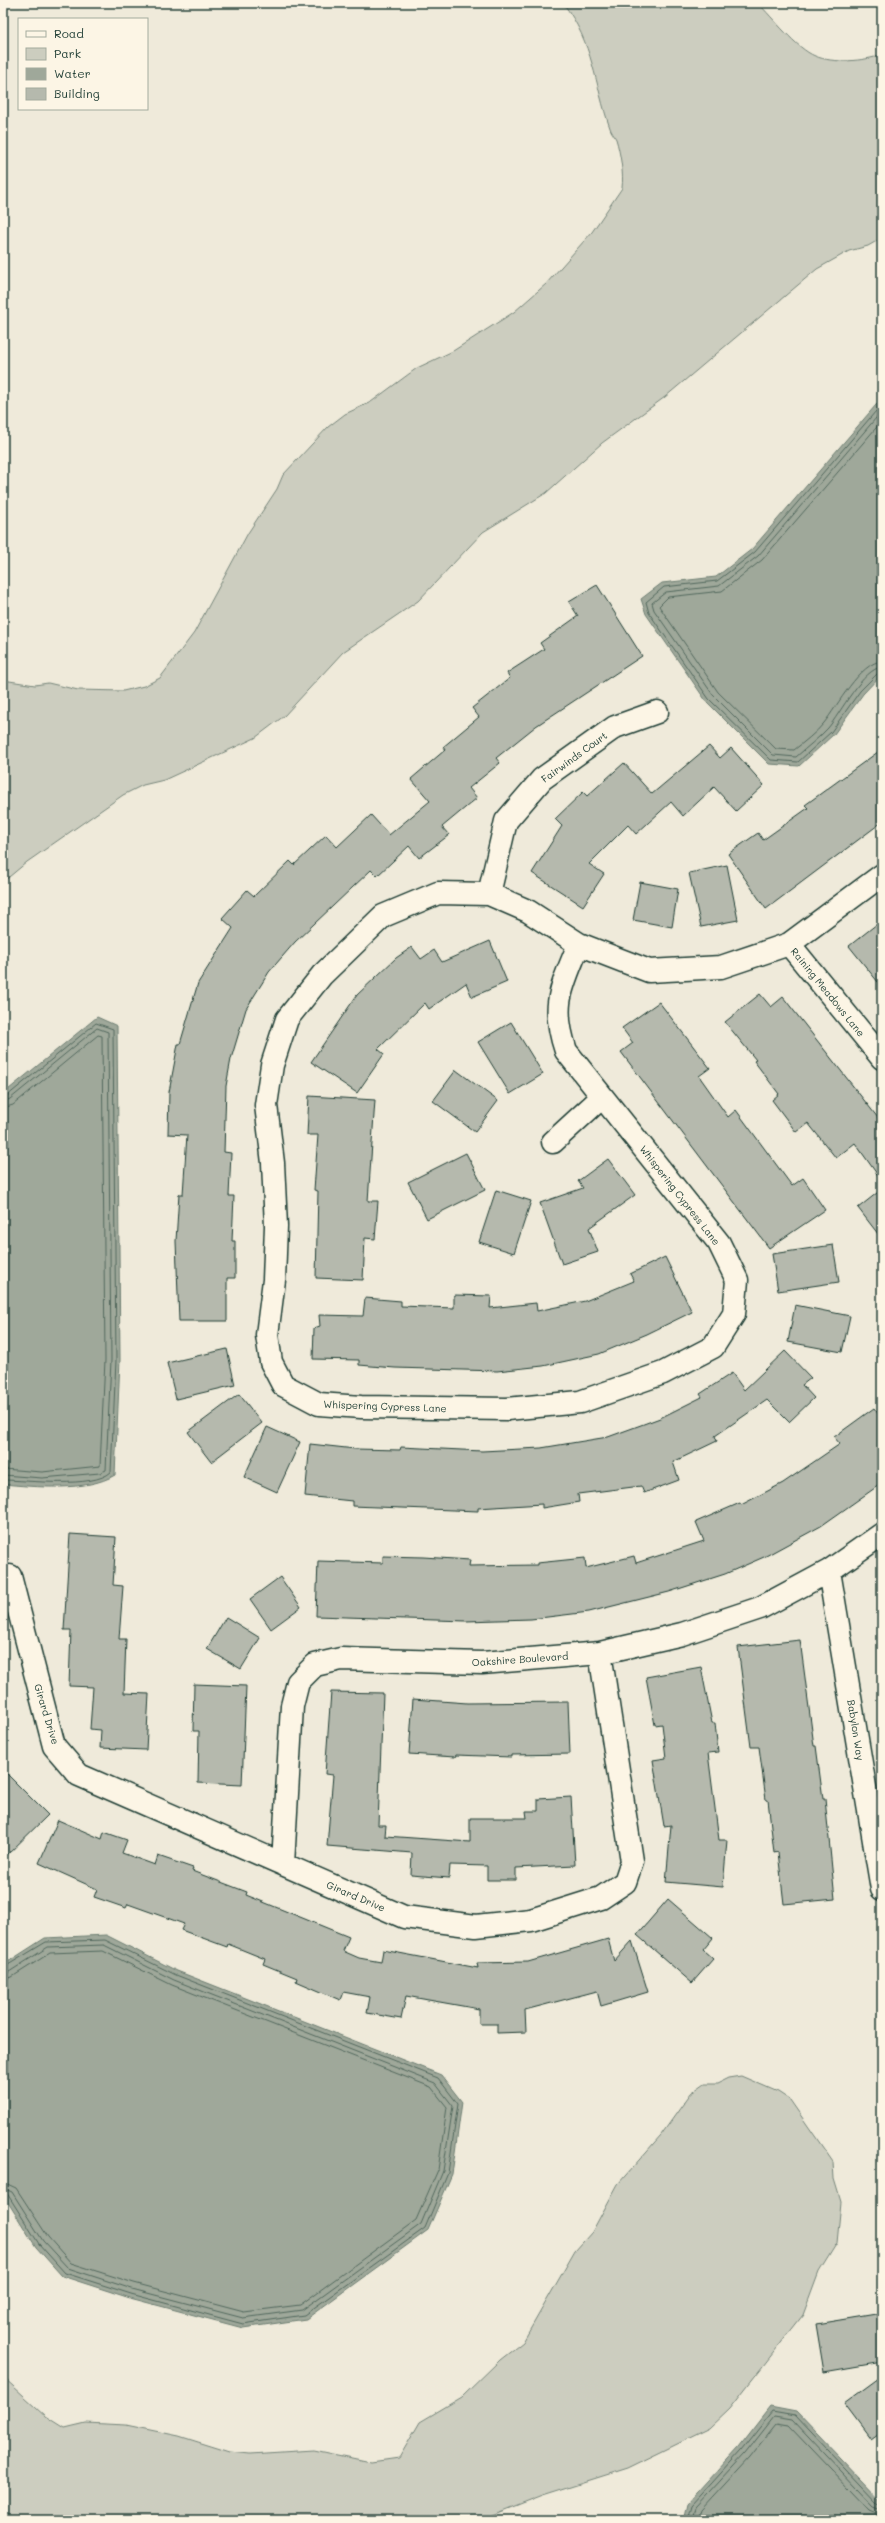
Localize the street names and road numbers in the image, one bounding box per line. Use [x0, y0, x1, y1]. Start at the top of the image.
street label: Fairwinds Court [538, 728, 610, 786]
street label: Raining Meadows Lane [788, 945, 868, 1039]
street label: Whispering Cypress Lane [637, 1142, 723, 1248]
street label: Whispering Cypress Lane [323, 1397, 447, 1415]
street label: Oakshire Boulevard [471, 1649, 569, 1669]
street label: Girard Drive [31, 1682, 63, 1746]
street label: Babylon Way [844, 1699, 868, 1761]
street label: Girard Drive [324, 1877, 388, 1915]

